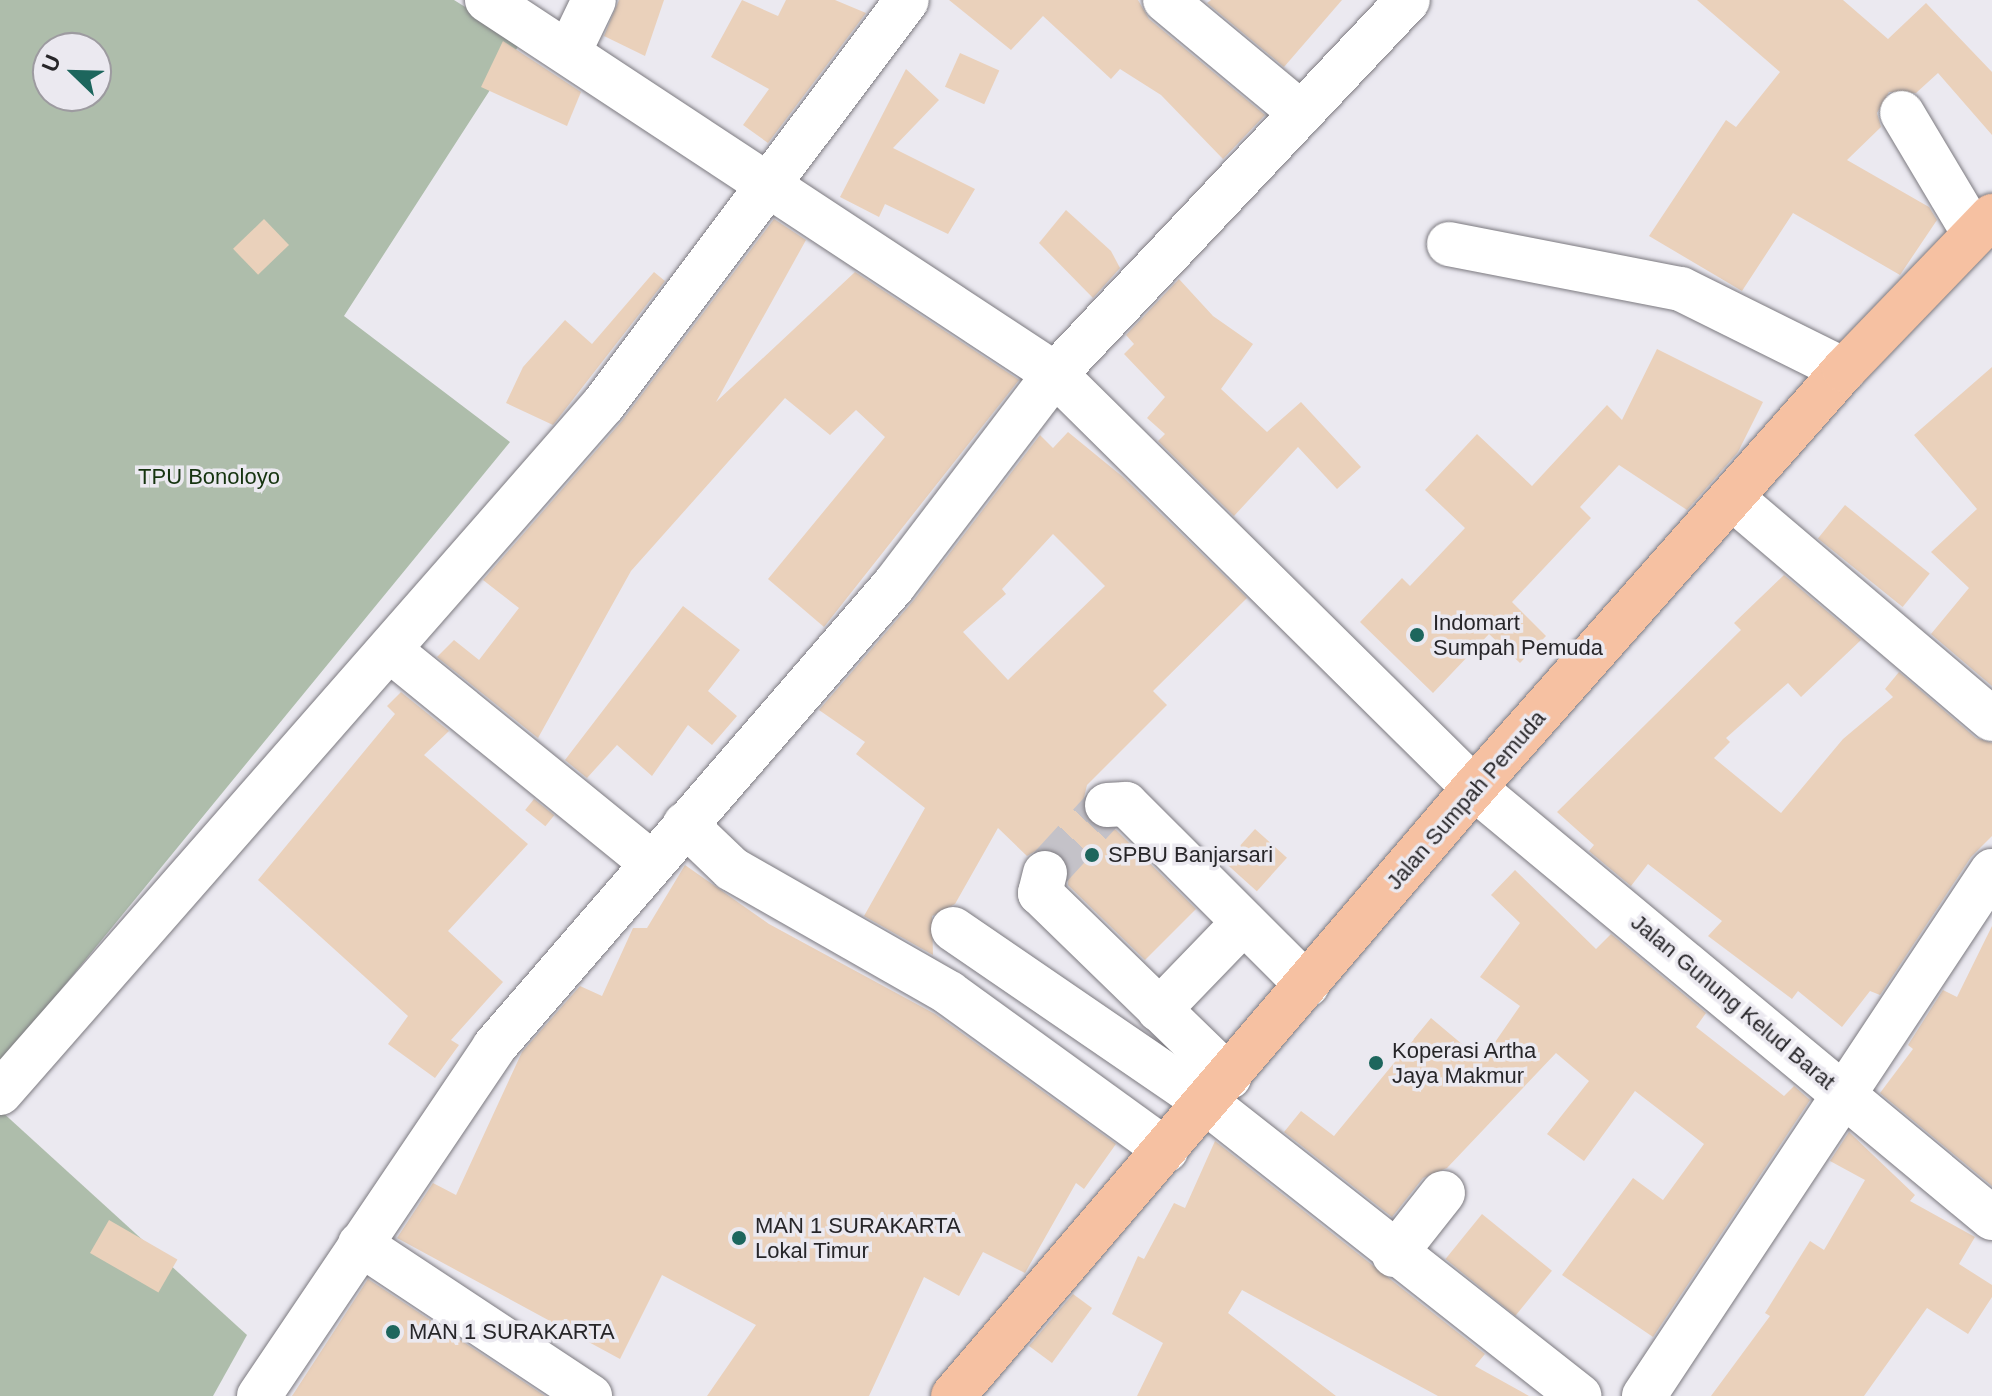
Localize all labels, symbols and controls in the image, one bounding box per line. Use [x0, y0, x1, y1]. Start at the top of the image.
north arrow [32, 32, 112, 112]
text: U [37, 51, 66, 75]
park label: TPU Bonoloyo [138, 464, 280, 490]
place label: Indomart Sumpah Pemuda [1433, 609, 1603, 660]
marker: Indomart Sumpah Pemuda [1408, 626, 1426, 644]
street label: Jalan Sumpah Pemuda [1381, 705, 1551, 895]
place label: SPBU Banjarsari [1108, 842, 1273, 868]
marker: SPBU Banjarsari [1083, 846, 1101, 864]
street label: Jalan Gunung Kelud Barat [1626, 909, 1840, 1095]
place label: Koperasi Artha Jaya Makmur [1392, 1037, 1538, 1088]
marker: Koperasi Artha Jaya Makmur [1367, 1054, 1385, 1072]
place label: MAN 1 SURAKARTA Lokal Timur [755, 1212, 961, 1264]
marker: MAN 1 SURAKARTA Lokal Timur [730, 1229, 748, 1247]
place label: MAN 1 SURAKARTA [409, 1319, 615, 1345]
marker: MAN 1 SURAKARTA [384, 1323, 402, 1341]

